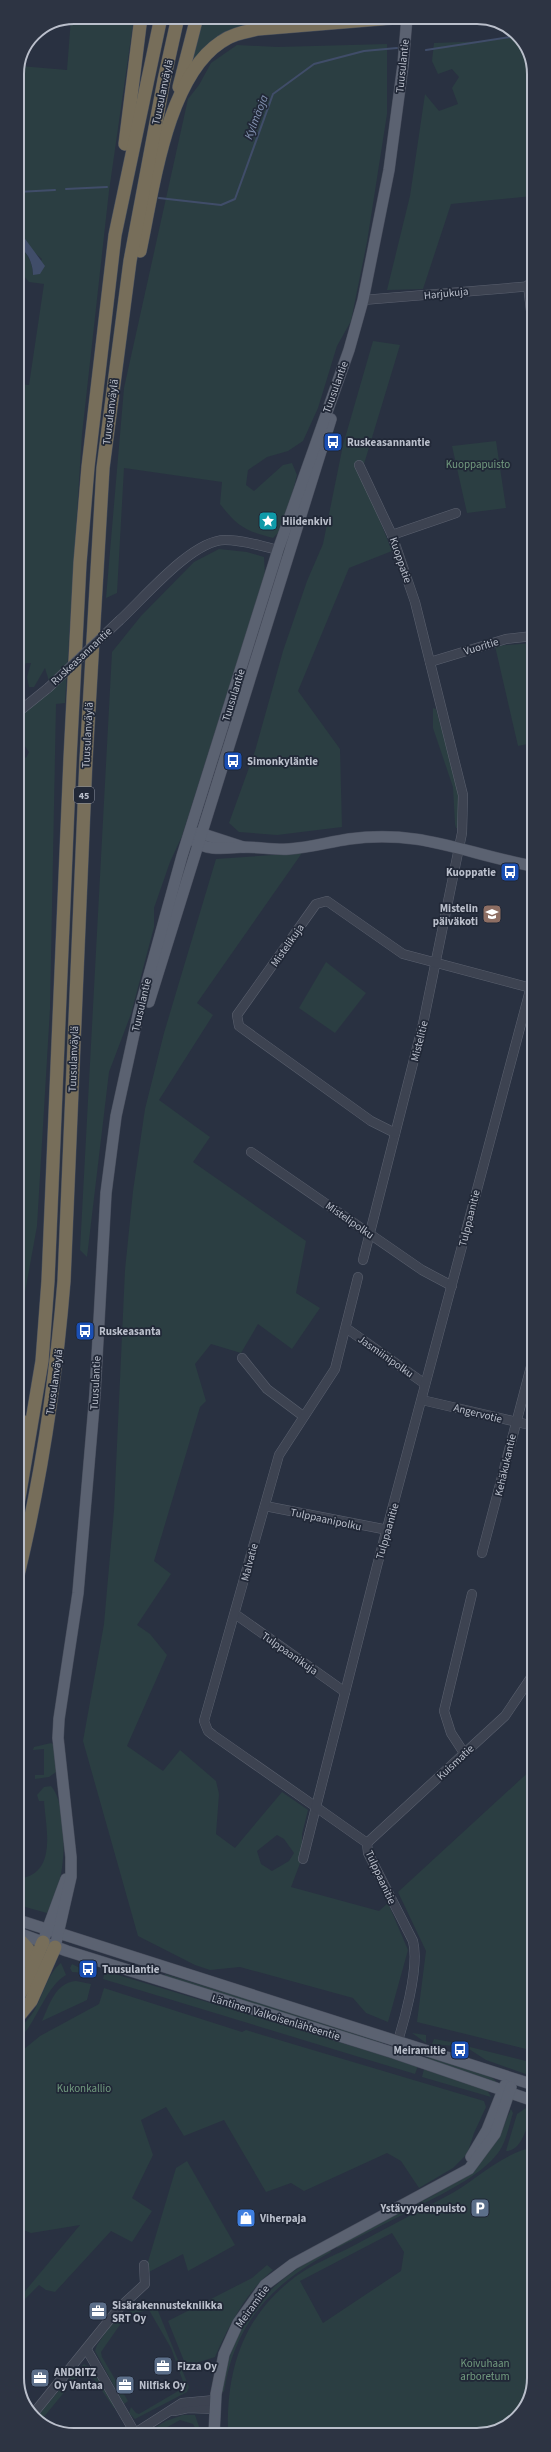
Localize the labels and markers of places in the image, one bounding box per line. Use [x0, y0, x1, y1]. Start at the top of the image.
bus stop icon: Ruskeasannantie [322, 431, 344, 453]
place label: Ruskeasannantie [347, 435, 431, 450]
place icon: Hiidenkivi [257, 510, 279, 532]
place label: Hiidenkivi [282, 514, 332, 529]
bus stop icon: Simonkyläntie [222, 750, 244, 772]
place label: Simonkyläntie [247, 754, 318, 769]
bus stop icon: Kuoppatie [499, 861, 521, 883]
place label: Kuoppatie [446, 865, 496, 880]
place label: Mistelin päiväkoti [433, 901, 478, 929]
school or university icon: Mistelin päiväkoti [481, 903, 503, 925]
bus stop icon: Ruskeasanta [74, 1320, 96, 1342]
place label: Ruskeasanta [99, 1324, 161, 1339]
bus stop icon: Tuusulantie [77, 1958, 99, 1980]
place label: Tuusulantie [102, 1962, 160, 1977]
bus stop icon: Meiramitie [449, 2039, 471, 2061]
place label: Meiramitie [394, 2043, 446, 2058]
parking icon: Ystävyydenpuisto [469, 2197, 491, 2219]
place label: Ystävyydenpuisto [380, 2201, 466, 2216]
shop icon: Viherpaja [235, 2207, 257, 2229]
place label: Viherpaja [259, 2211, 307, 2226]
place label: Sisärakennustekniikka SRT Oy [112, 2298, 223, 2326]
office icon: Sisärakennustekniikka SRT Oy [87, 2300, 109, 2322]
office icon: Fizza Oy [152, 2355, 174, 2377]
place label: Fizza Oy [177, 2359, 217, 2374]
place label: ANDRITZ Oy Vantaa [53, 2365, 103, 2393]
office icon: ANDRITZ Oy Vantaa [29, 2367, 51, 2389]
office icon: Nilfisk Oy [114, 2374, 136, 2396]
place label: Nilfisk Oy [139, 2378, 186, 2393]

